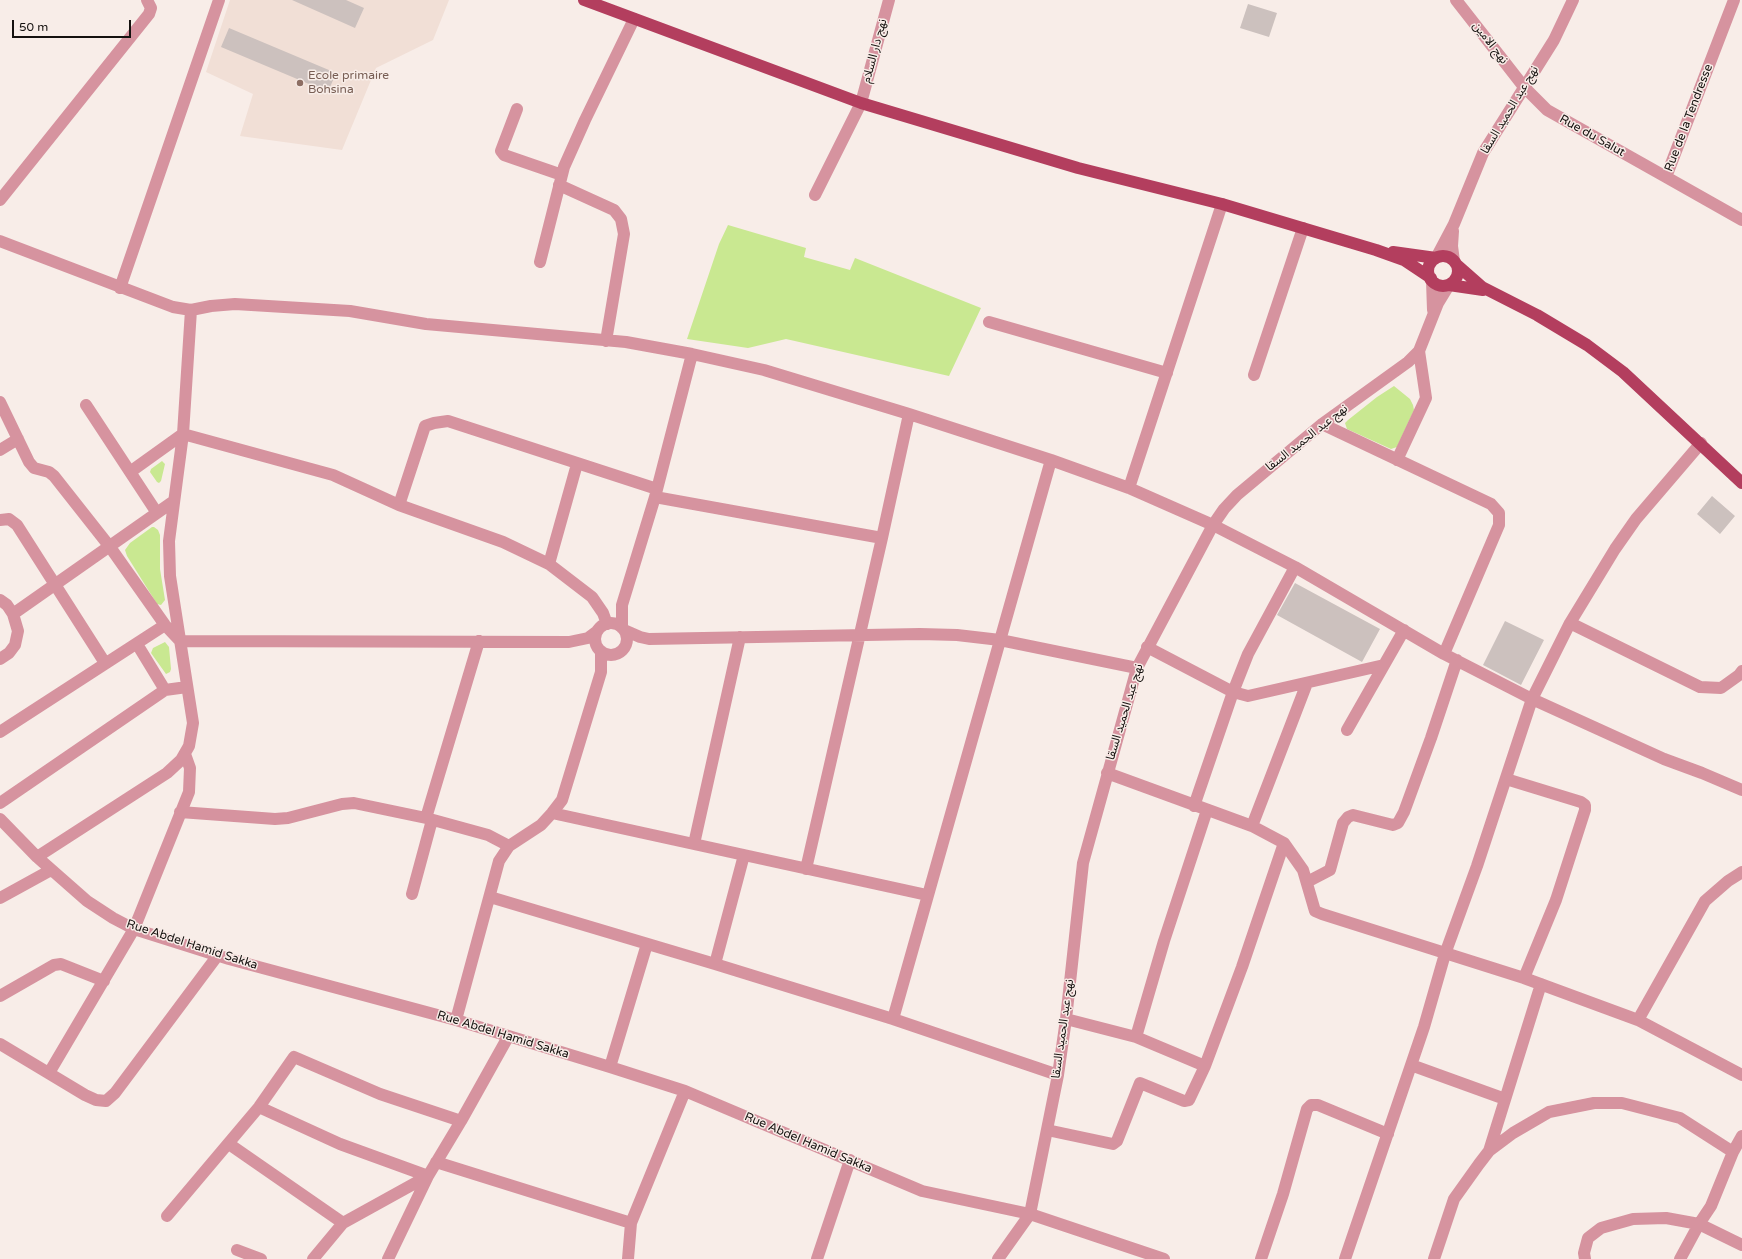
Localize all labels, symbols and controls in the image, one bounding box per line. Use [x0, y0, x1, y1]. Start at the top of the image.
scale bar [14, 12, 133, 38]
street label: نهج دار السلام [860, 18, 890, 84]
street label: نهج الامين [1469, 19, 1511, 67]
text: 50 m [19, 20, 48, 34]
street label: Rue de la Tendresse [1662, 62, 1716, 174]
street label: نهج عبد الحميد السقا [1478, 63, 1542, 157]
place label: Ecole primaire Bohsina [308, 69, 389, 97]
marker: Ecole primaire Bohsina [295, 78, 305, 88]
street label: Rue du Salut [1557, 112, 1627, 160]
street label: نهج عبد الحميد السقا [1263, 402, 1351, 474]
street label: نهج عبد الحميد السقا [1103, 662, 1147, 762]
street label: Rue Abdel Hamid Sakka [125, 917, 259, 973]
street label: نهج عبد الحميد السقا [1049, 978, 1077, 1080]
street label: Rue Abdel Hamid Sakka [435, 1008, 571, 1062]
street label: Rue Abdel Hamid Sakka [742, 1110, 874, 1176]

